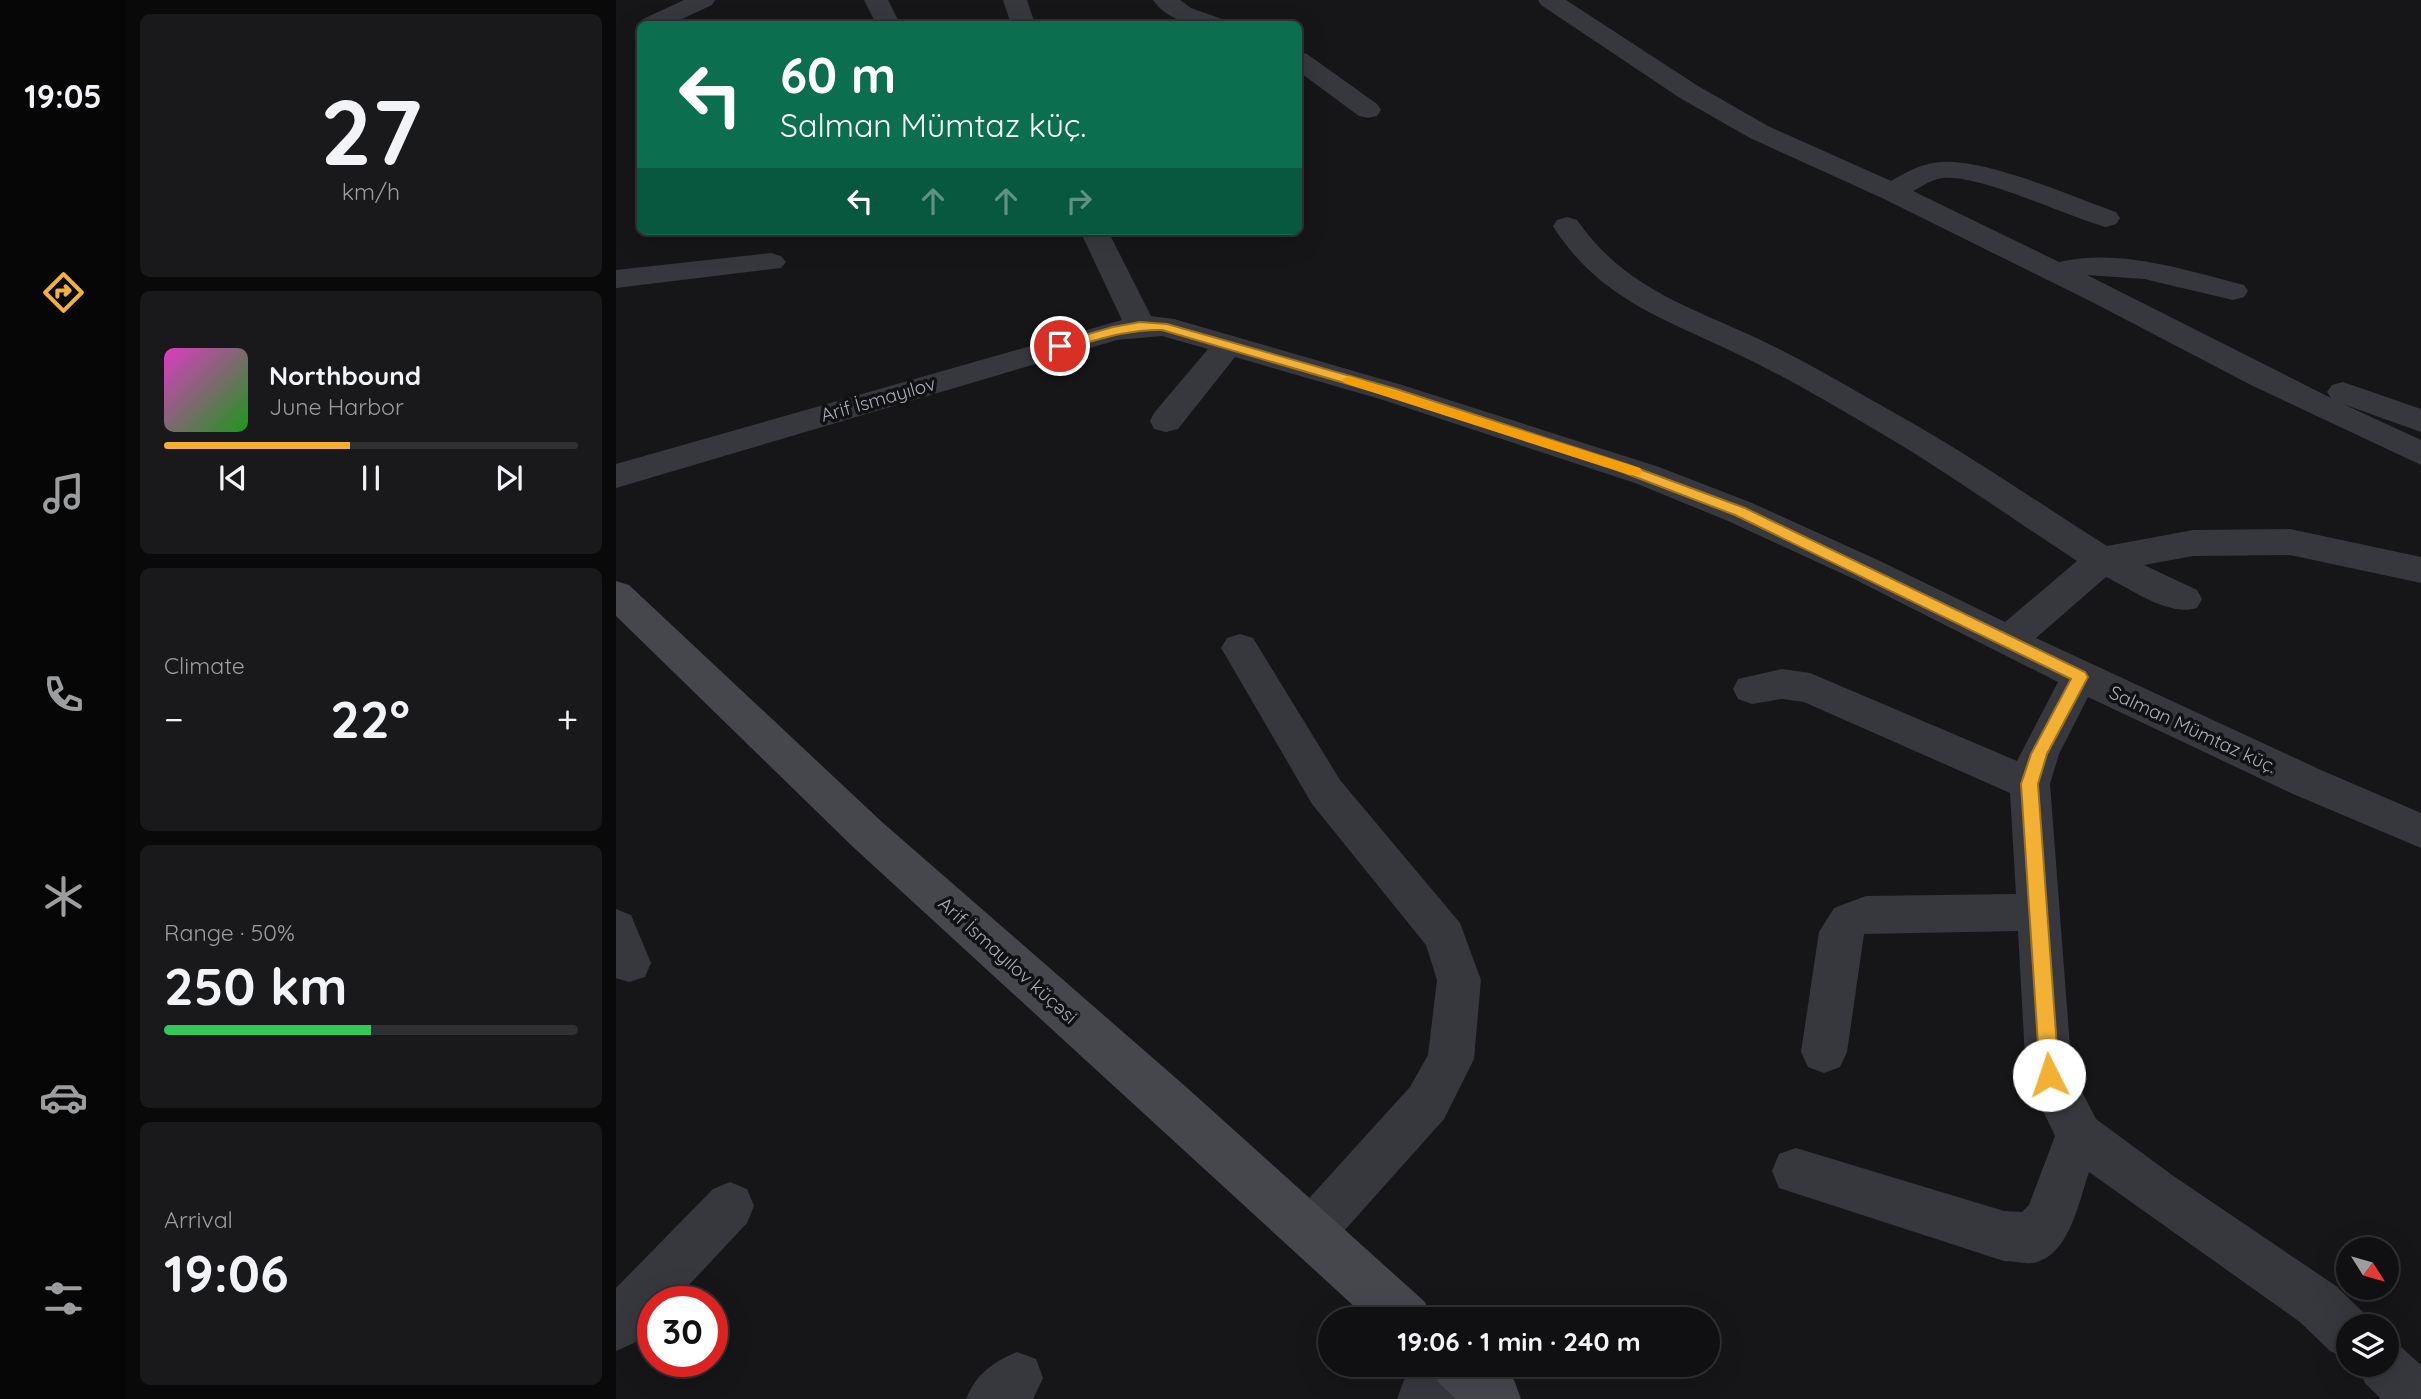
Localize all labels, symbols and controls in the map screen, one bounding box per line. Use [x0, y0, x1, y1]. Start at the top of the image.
text: 60 m [780, 44, 896, 105]
icon: left [665, 49, 756, 140]
text: 27 [320, 74, 422, 188]
text: 19:05 [24, 76, 102, 116]
text: Salman Mümtaz küç. [780, 105, 1086, 145]
text: km/h [342, 177, 400, 206]
icon: left [841, 182, 879, 220]
icon: ahead [914, 182, 952, 220]
icon: ahead [987, 182, 1025, 220]
icon: right [1060, 182, 1098, 220]
icon: directions [39, 268, 88, 317]
pin [1030, 316, 1090, 376]
icon: arrive [1041, 327, 1079, 365]
text: Northbound [269, 359, 421, 392]
street label: Arif İsmayılov [818, 371, 938, 427]
text: June Harbor [269, 392, 404, 421]
icon: previous [214, 459, 252, 497]
icon: pause [352, 459, 390, 497]
icon: next [490, 459, 528, 497]
icon: music [39, 469, 88, 518]
text: Climate [164, 651, 245, 680]
icon: phone [39, 670, 88, 719]
street label: Salman Mümtaz küç. [2106, 680, 2280, 778]
text: 22° [330, 686, 410, 751]
text: − [164, 695, 184, 743]
text: + [557, 695, 578, 743]
icon: climate [39, 872, 88, 921]
street label: Arif İsmayılov küçəsi [934, 891, 1082, 1029]
text: Range · 50% [164, 918, 295, 947]
text: 250 km [164, 953, 348, 1018]
position arrow [2012, 1038, 2086, 1112]
icon: car [39, 1073, 88, 1122]
text: Arrival [164, 1205, 233, 1234]
north arrow [2336, 1237, 2399, 1300]
map controls [2336, 1237, 2399, 1377]
text: 19:06 [164, 1240, 289, 1305]
icon: filters [39, 1274, 88, 1323]
speed limit sign: 30 [637, 1286, 728, 1377]
button: layers [2336, 1314, 2399, 1377]
text: 19:06 · 1 min · 240 m [1397, 1325, 1641, 1358]

